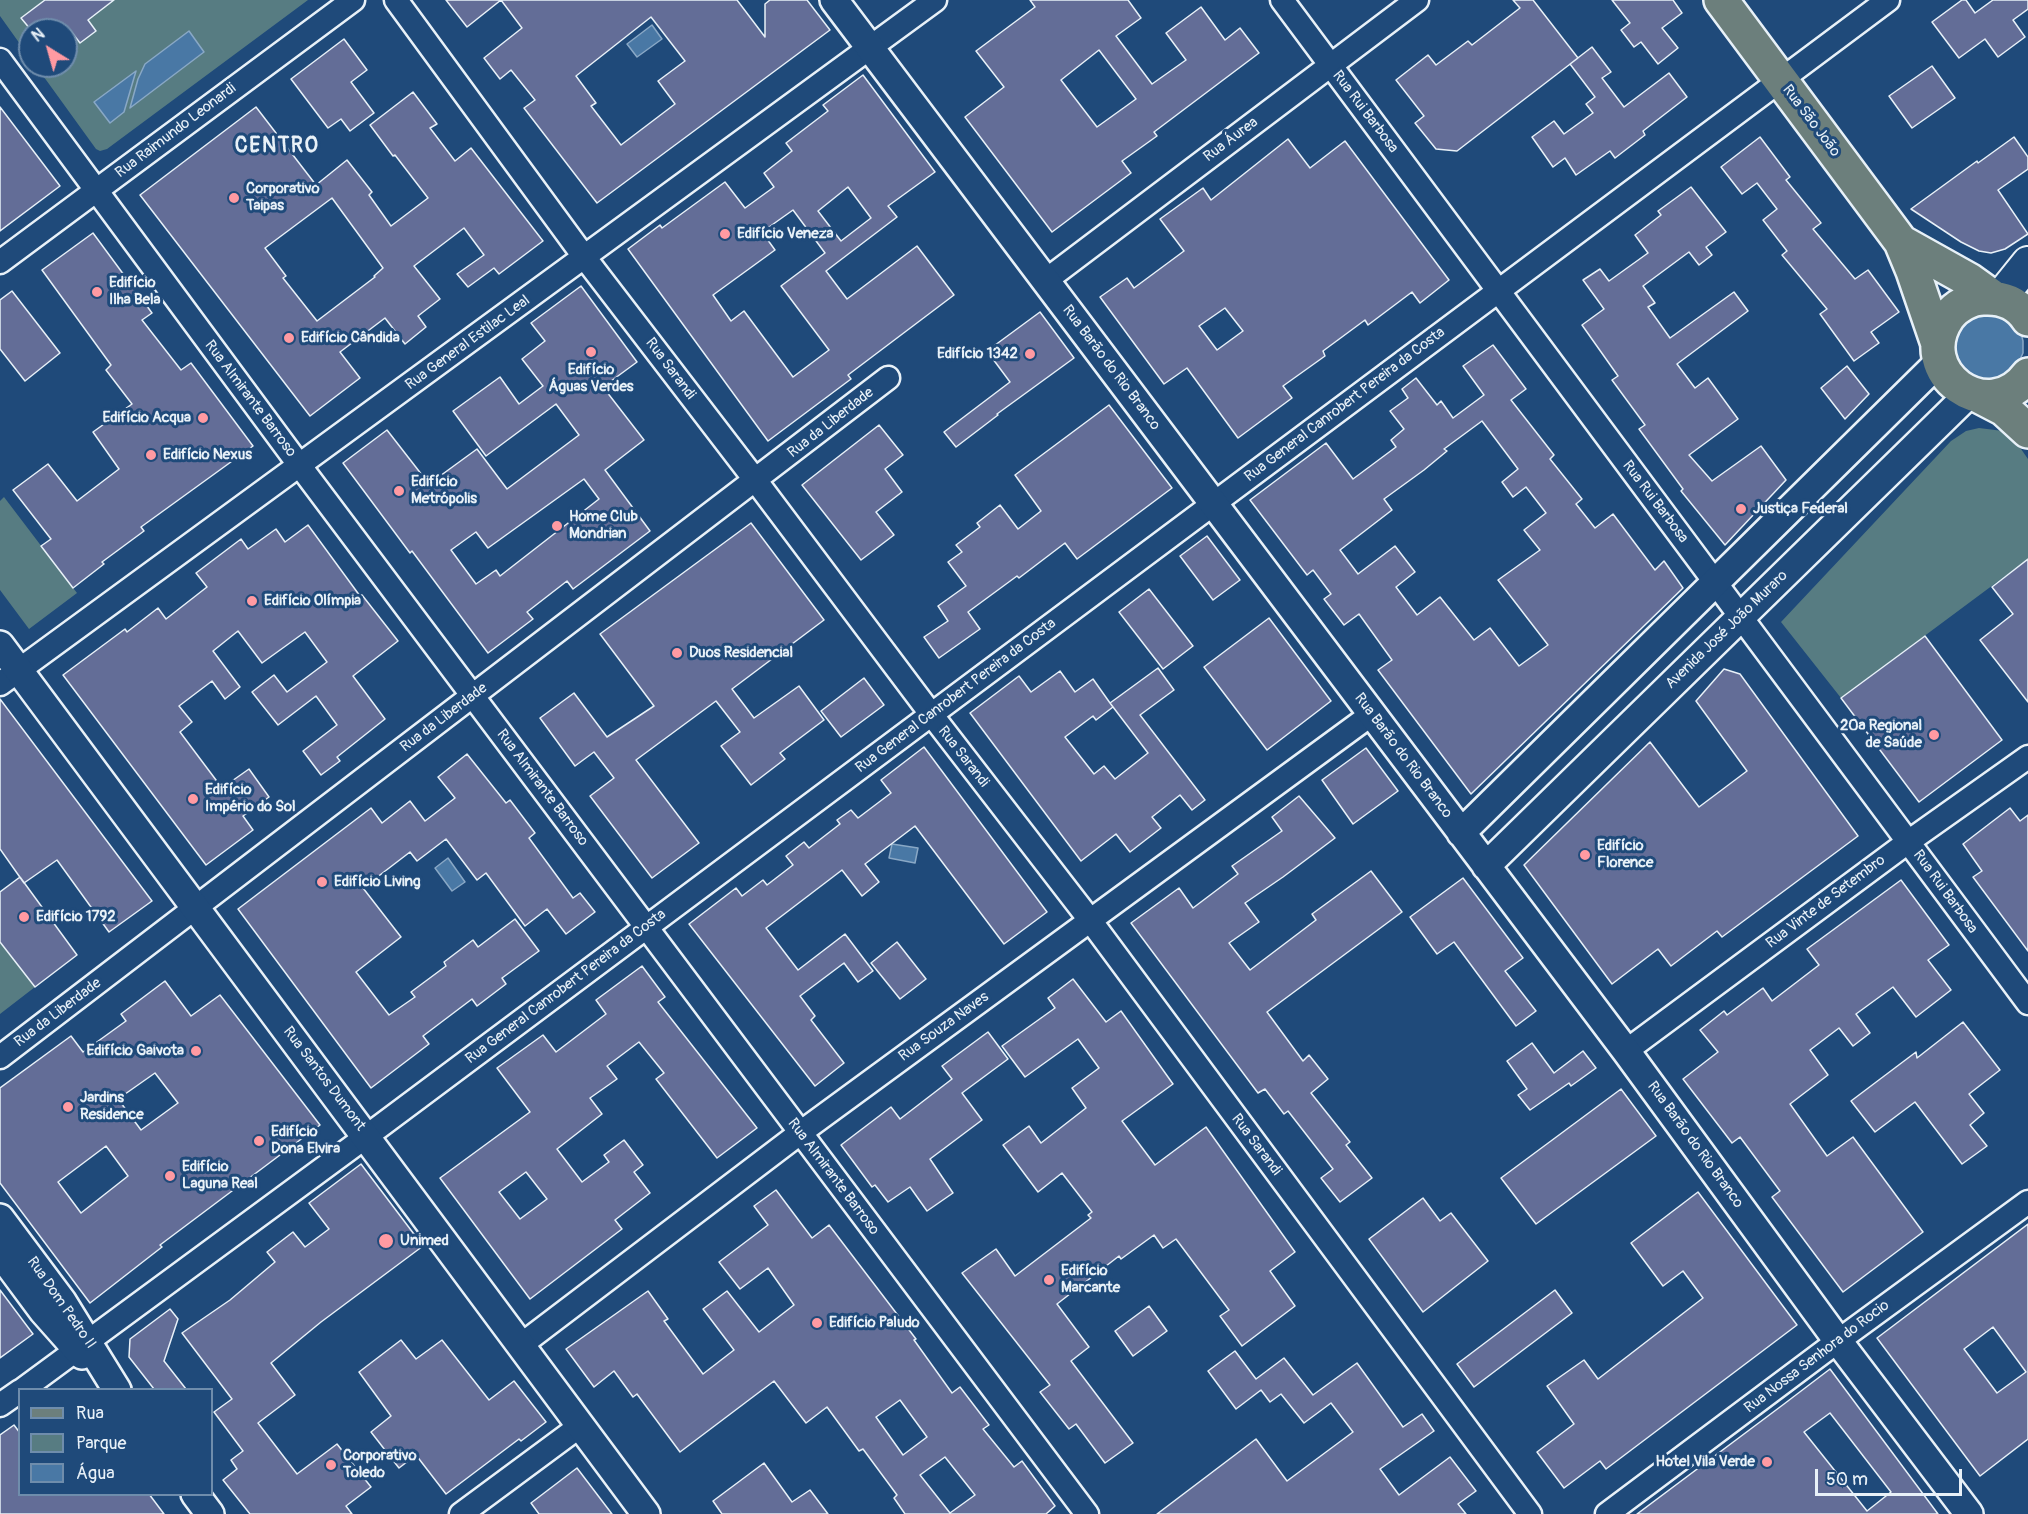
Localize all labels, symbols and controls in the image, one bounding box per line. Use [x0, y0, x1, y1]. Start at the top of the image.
north arrow [18, 18, 78, 78]
text: N [28, 24, 49, 46]
street label: Rua Rui Barbosa [1328, 67, 1402, 157]
street label: Rua Raimundo Leonardi [112, 80, 240, 182]
street label: Rua São João [1778, 82, 1844, 160]
street label: Rua Áurea [1200, 114, 1262, 166]
district label: CENTRO [235, 134, 319, 160]
place label: Corporativo Taipas [246, 180, 320, 215]
marker: Corporativo Taipas [227, 191, 241, 205]
place label: Edifício Veneza [737, 225, 833, 243]
marker: Edifício Veneza [718, 227, 732, 241]
place label: Edifício Ilha Bela [109, 274, 160, 309]
marker: Edifício Ilha Bela [90, 285, 104, 299]
street label: Rua General Estilac Leal [402, 292, 534, 394]
street label: Rua Barão do Rio Branco [1058, 302, 1164, 434]
street label: Rua General Canrobert Pereira da Costa [1241, 324, 1449, 486]
place label: Edifício Cândida [301, 329, 400, 347]
marker: Edifício Cândida [282, 331, 296, 345]
street label: Rua Sarandi [641, 335, 699, 403]
street label: Rua Almirante Barroso [200, 337, 300, 461]
marker: Edifício Águas Verdes [584, 345, 598, 359]
place label: Edifício 1342 [937, 345, 1018, 363]
marker: Edifício 1342 [1023, 347, 1037, 361]
place label: Edifício Águas Verdes [548, 361, 634, 396]
street label: Rua da Liberdade [784, 384, 878, 462]
place label: Edifício Acqua [102, 409, 191, 427]
marker: Edifício Acqua [196, 411, 210, 425]
place label: Edifício Nexus [163, 446, 252, 464]
marker: Edifício Nexus [144, 448, 158, 462]
street label: Rua Rui Barbosa [1618, 457, 1692, 547]
place label: Edifício Metrópolis [411, 473, 477, 508]
marker: Edifício Metrópolis [392, 484, 406, 498]
place label: Justiça Federal [1753, 500, 1848, 518]
marker: Justiça Federal [1734, 502, 1748, 516]
place label: Home Club Mondrian [569, 508, 638, 543]
marker: Home Club Mondrian [550, 519, 564, 533]
street label: Avenida José João Muraro [1662, 567, 1792, 693]
place label: Edifício Olímpia [264, 592, 361, 610]
marker: Edifício Olímpia [245, 594, 259, 608]
street label: Rua General Canrobert Pereira da Costa [852, 615, 1060, 777]
place label: Duos Residencial [689, 644, 793, 662]
marker: Duos Residencial [670, 646, 684, 660]
street label: Rua da Liberdade [397, 679, 491, 757]
street label: Rua Barão do Rio Branco [1350, 690, 1456, 822]
place label: 20ª Regional de Saúde [1840, 717, 1922, 752]
street label: Rua Sarandi [934, 723, 992, 791]
street label: Rua Almirante Barroso [492, 726, 592, 850]
marker: 20ª Regional de Saúde [1927, 728, 1941, 742]
place label: Edifício Império do Sol [205, 781, 296, 816]
marker: Edifício Império do Sol [186, 792, 200, 806]
place label: Edifício Florence [1597, 837, 1653, 872]
street label: Rua Rui Barbosa [1909, 847, 1981, 937]
marker: Edifício Florence [1578, 848, 1592, 862]
street label: Rua Vinte de Setembro [1763, 851, 1889, 953]
place label: Edifício Living [334, 873, 421, 891]
marker: Edifício Living [315, 875, 329, 889]
street label: Rua General Canrobert Pereira da Costa [462, 906, 670, 1068]
place label: Edifício 1792 [36, 908, 116, 926]
marker: Edifício 1792 [17, 910, 31, 924]
street label: Rua da Liberdade [11, 974, 105, 1052]
street label: Rua Souza Naves [896, 988, 992, 1066]
street label: Rua Santos Dumont [279, 1023, 369, 1135]
place label: Edifício Gaivota [86, 1042, 184, 1060]
marker: Edifício Gaivota [189, 1044, 203, 1058]
street label: Rua Barão do Rio Branco [1643, 1078, 1747, 1212]
place label: Jardins Residence [80, 1089, 144, 1124]
marker: Jardins Residence [61, 1100, 75, 1114]
street label: Rua Sarandi [1227, 1111, 1285, 1179]
street label: Rua Almirante Barroso [783, 1115, 883, 1239]
place label: Edifício Dona Elvira [271, 1123, 340, 1158]
marker: Edifício Dona Elvira [252, 1134, 266, 1148]
place label: Edifício Laguna Real [182, 1158, 258, 1193]
marker: Edifício Laguna Real [163, 1169, 177, 1183]
marker: Unimed [377, 1232, 395, 1250]
place label: Unimed [400, 1232, 449, 1250]
street label: Rua Dom Pedro II [23, 1254, 99, 1352]
place label: Edifício Marcante [1061, 1262, 1120, 1297]
marker: Edifício Marcante [1042, 1273, 1056, 1287]
street label: Rua Nossa Senhora do Rocio [1741, 1297, 1893, 1417]
place label: Edifício Paludo [829, 1314, 920, 1332]
marker: Edifício Paludo [810, 1316, 824, 1330]
legend [18, 1388, 213, 1496]
text: Rua [76, 1402, 104, 1425]
text: Parque [76, 1432, 126, 1455]
place label: Corporativo Toledo [343, 1447, 417, 1482]
place label: Hotel Vila Verde [1655, 1453, 1755, 1471]
marker: Hotel Vila Verde [1760, 1455, 1774, 1469]
scale bar [1818, 1457, 1965, 1495]
marker: Corporativo Toledo [324, 1458, 338, 1472]
text: Água [76, 1462, 115, 1485]
text: 50 m [1826, 1468, 1868, 1491]

